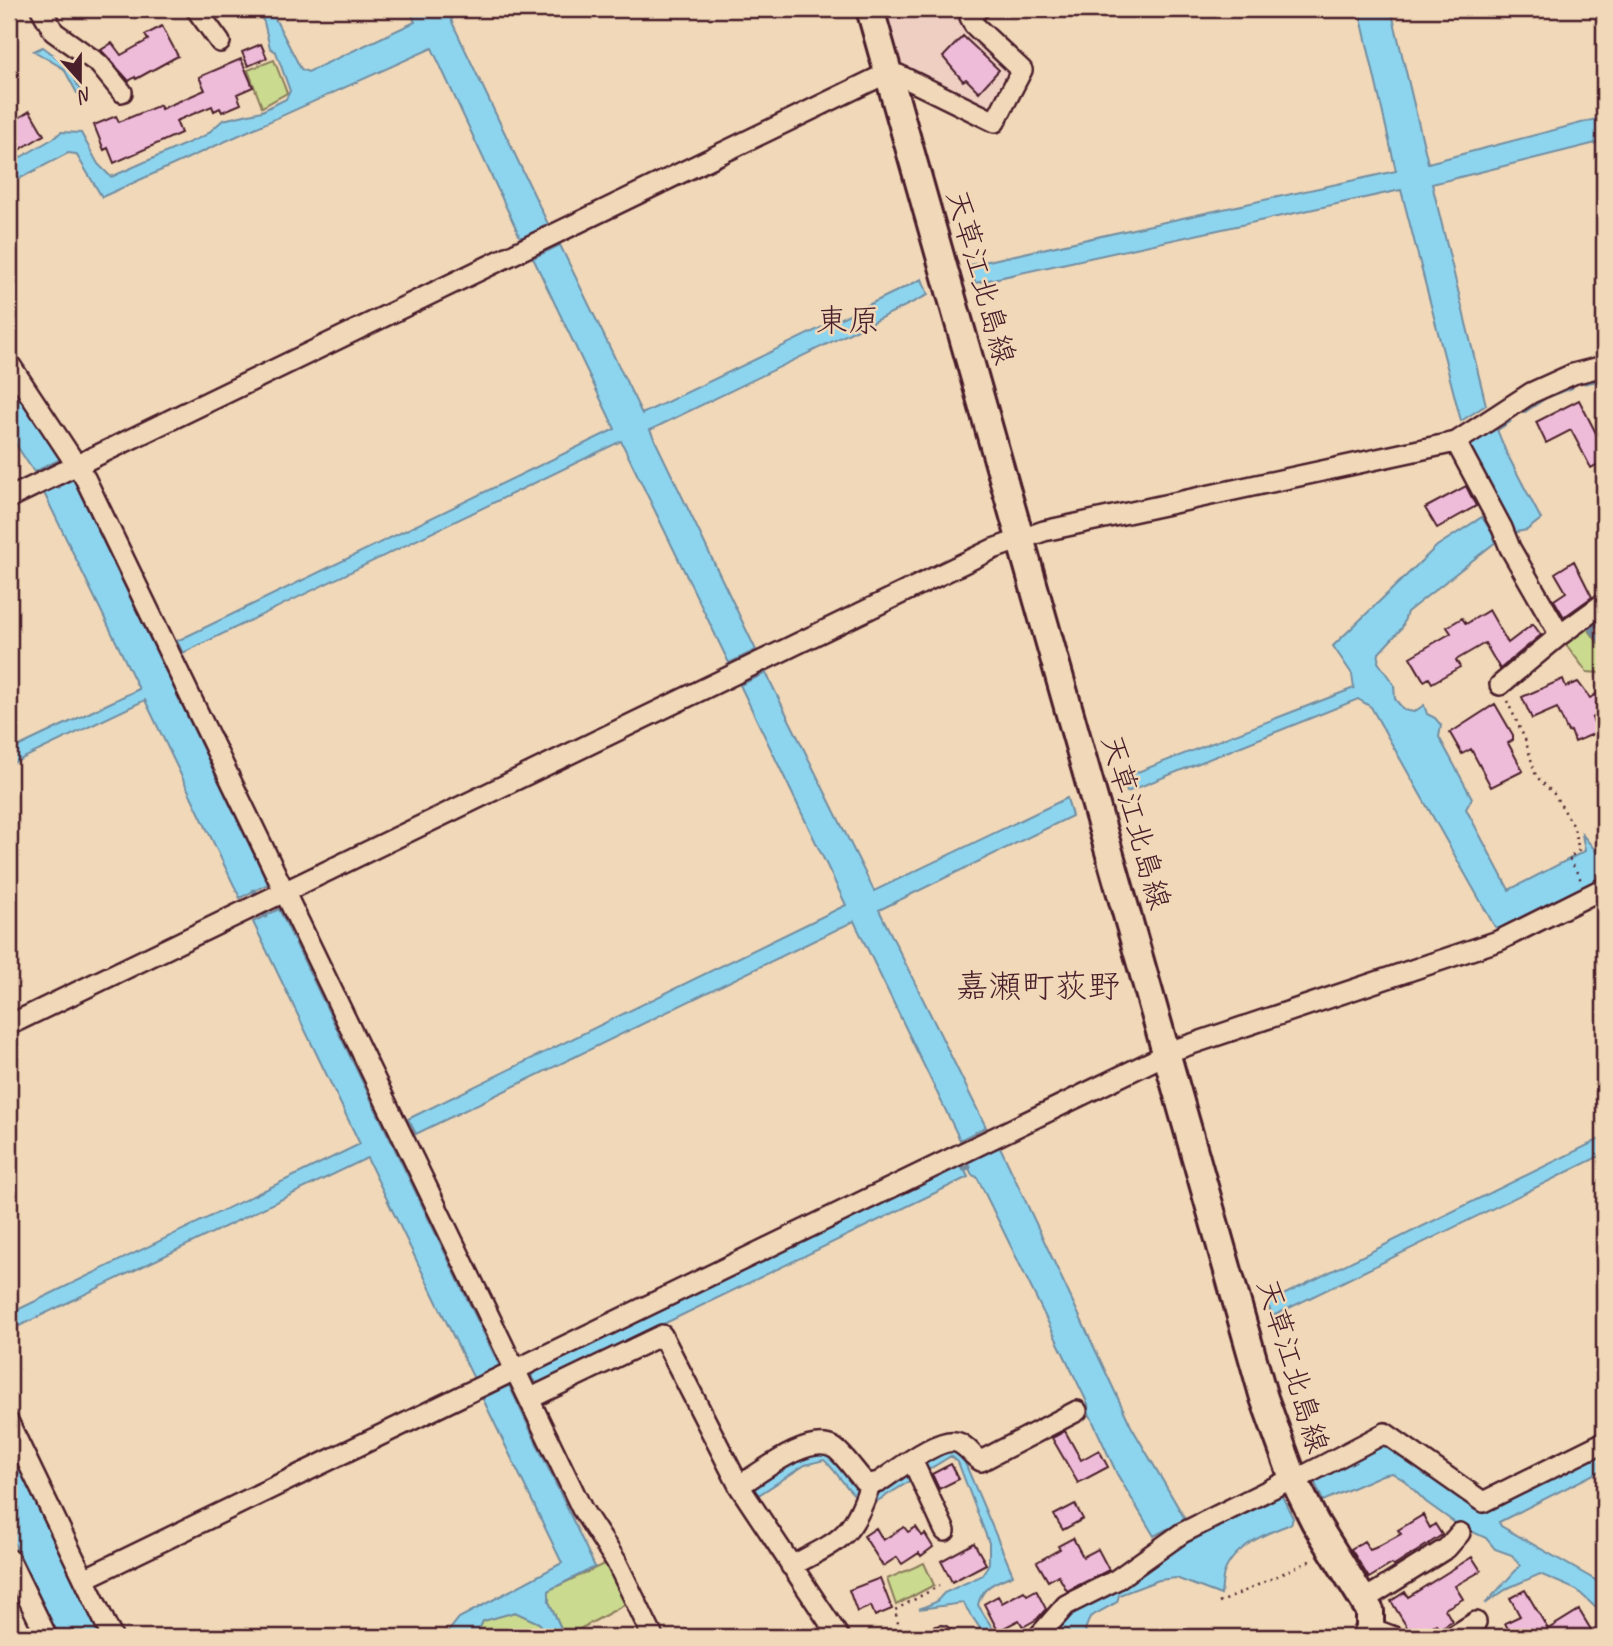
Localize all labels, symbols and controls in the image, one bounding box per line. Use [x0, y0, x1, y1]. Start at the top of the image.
north arrow [46, 46, 116, 116]
text: N [73, 82, 96, 109]
street label: 天草江北島線 [938, 185, 1024, 369]
district label: 東原 [816, 300, 880, 341]
street label: 天草江北島線 [1093, 730, 1179, 914]
district label: 嘉瀬町荻野 [956, 965, 1121, 1007]
street label: 天草江北島線 [1249, 1274, 1337, 1458]

